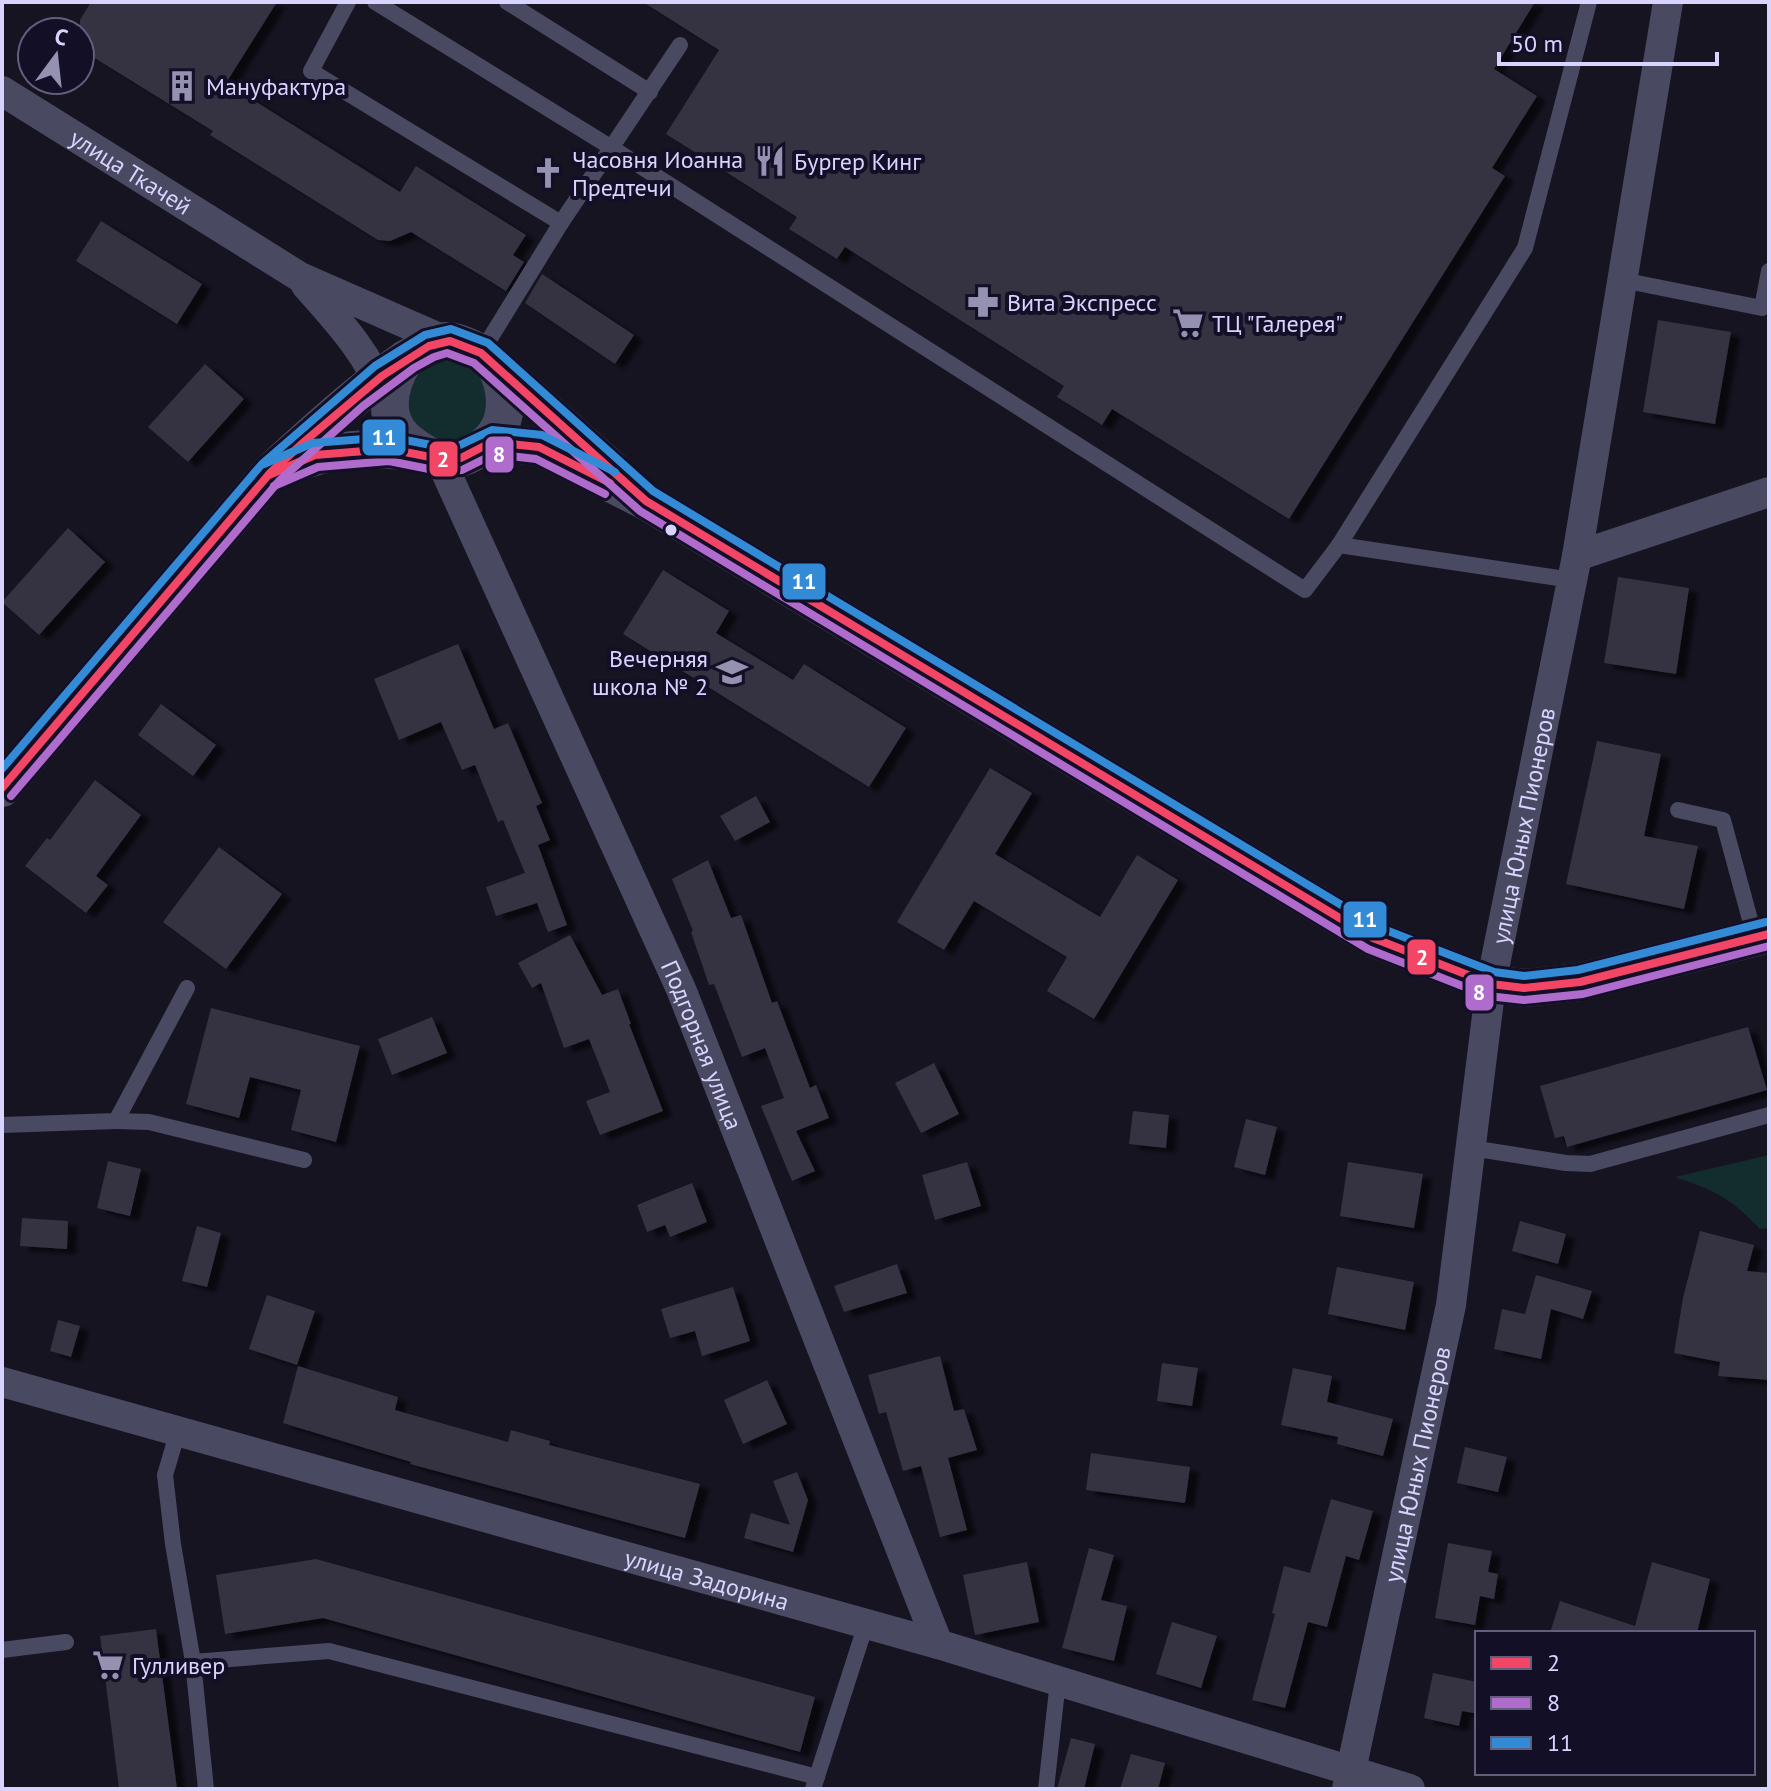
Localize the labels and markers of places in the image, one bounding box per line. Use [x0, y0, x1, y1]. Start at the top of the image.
building icon: Мануфактура [165, 69, 199, 103]
place label: Мануфактура [206, 71, 346, 102]
place label: Часовня Иоанна Предтечи [572, 144, 743, 203]
restaurant icon: Бургер Кинг [753, 144, 787, 178]
place label: Бургер Кинг [794, 146, 921, 177]
church icon: Часовня Иоанна Предтечи [531, 156, 565, 190]
pharmacy icon: Вита Экспресс [966, 285, 1000, 319]
place label: Вита Экспресс [1007, 287, 1157, 318]
supermarket icon: ТЦ "Галерея" [1171, 306, 1205, 340]
place label: ТЦ "Галерея" [1212, 308, 1343, 339]
unlabelled marker [663, 522, 679, 538]
place label: Вечерняя школа № 2 [592, 643, 708, 702]
school or university icon: Вечерняя школа № 2 [715, 655, 749, 689]
supermarket icon: Гулливер [91, 1648, 125, 1682]
place label: Гулливер [132, 1650, 225, 1681]

